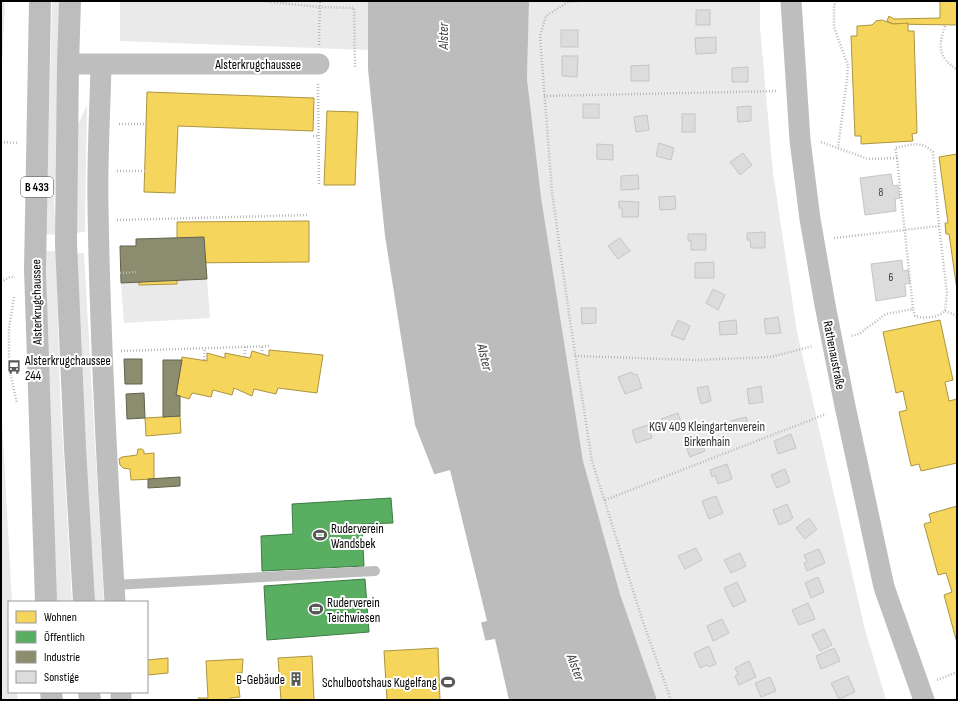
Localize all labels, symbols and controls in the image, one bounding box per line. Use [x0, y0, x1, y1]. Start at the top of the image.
water label: Alster [435, 21, 452, 51]
street label: Alsterkrugchaussee [214, 57, 301, 73]
road number: B 433 [21, 177, 53, 197]
house number: 8 [879, 186, 884, 199]
street label: Alsterkrugchaussee [28, 259, 46, 346]
house number: 6 [889, 271, 894, 284]
street label: Rathenaustraße [820, 320, 848, 391]
water label: Alster [473, 341, 496, 373]
place label: Alsterkrugchaussee 244 [24, 353, 111, 384]
bus stop icon: Alsterkrugchaussee 244 [6, 359, 22, 375]
park label: KGV 409 Kleingartenverein Birkenhain [649, 419, 765, 450]
place label: Ruderverein Wandsbek [331, 521, 384, 552]
sports icon: Ruderverein Wandsbek [312, 527, 328, 543]
place label: Ruderverein Teichwiesen [327, 595, 380, 626]
legend [8, 601, 148, 693]
sports icon: Ruderverein Teichwiesen [308, 601, 324, 617]
text: Wohnen [44, 610, 77, 625]
text: Öffentlich [44, 630, 85, 645]
text: Industrie [44, 650, 80, 665]
water label: Alster [562, 651, 589, 684]
text: Sonstige [44, 670, 79, 685]
building icon: B-Gebäude [288, 671, 304, 687]
place label: B-Gebäude [236, 672, 285, 688]
sports icon: Schulbootshaus Kugelfang [440, 674, 456, 690]
place label: Schulbootshaus Kugelfang [322, 675, 437, 691]

